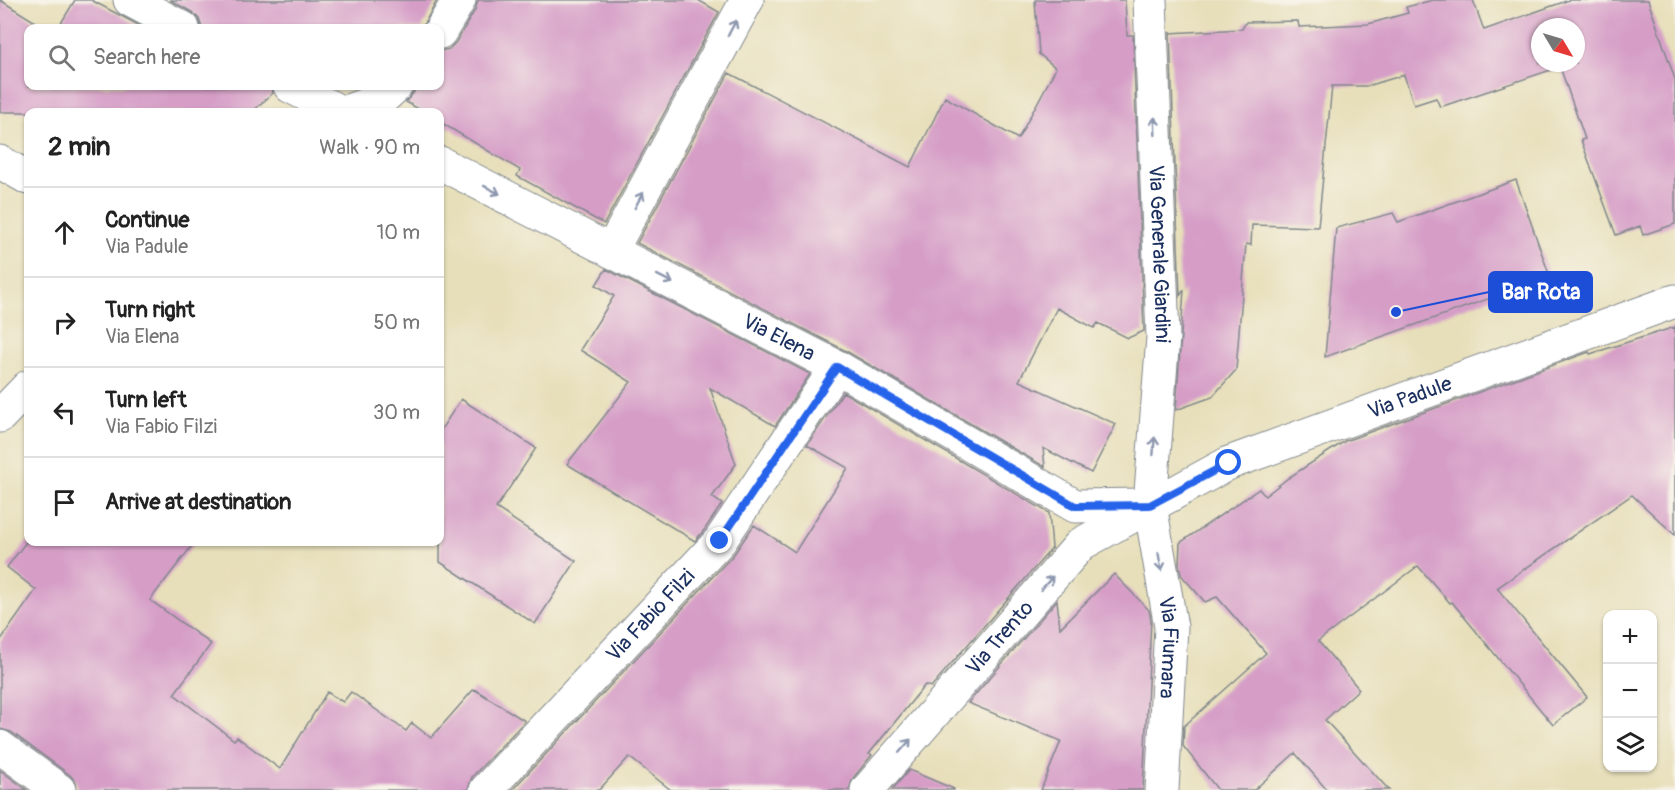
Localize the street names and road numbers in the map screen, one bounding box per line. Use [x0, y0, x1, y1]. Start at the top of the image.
street label: Via Generale Giardini [1143, 164, 1177, 344]
street label: Via Elena [738, 307, 820, 367]
street label: Via Padule [1364, 370, 1456, 425]
street label: Via Fabio Filzi [600, 563, 701, 667]
street label: Via Fiumara [1152, 594, 1184, 699]
street label: Via Trento [960, 595, 1039, 680]

